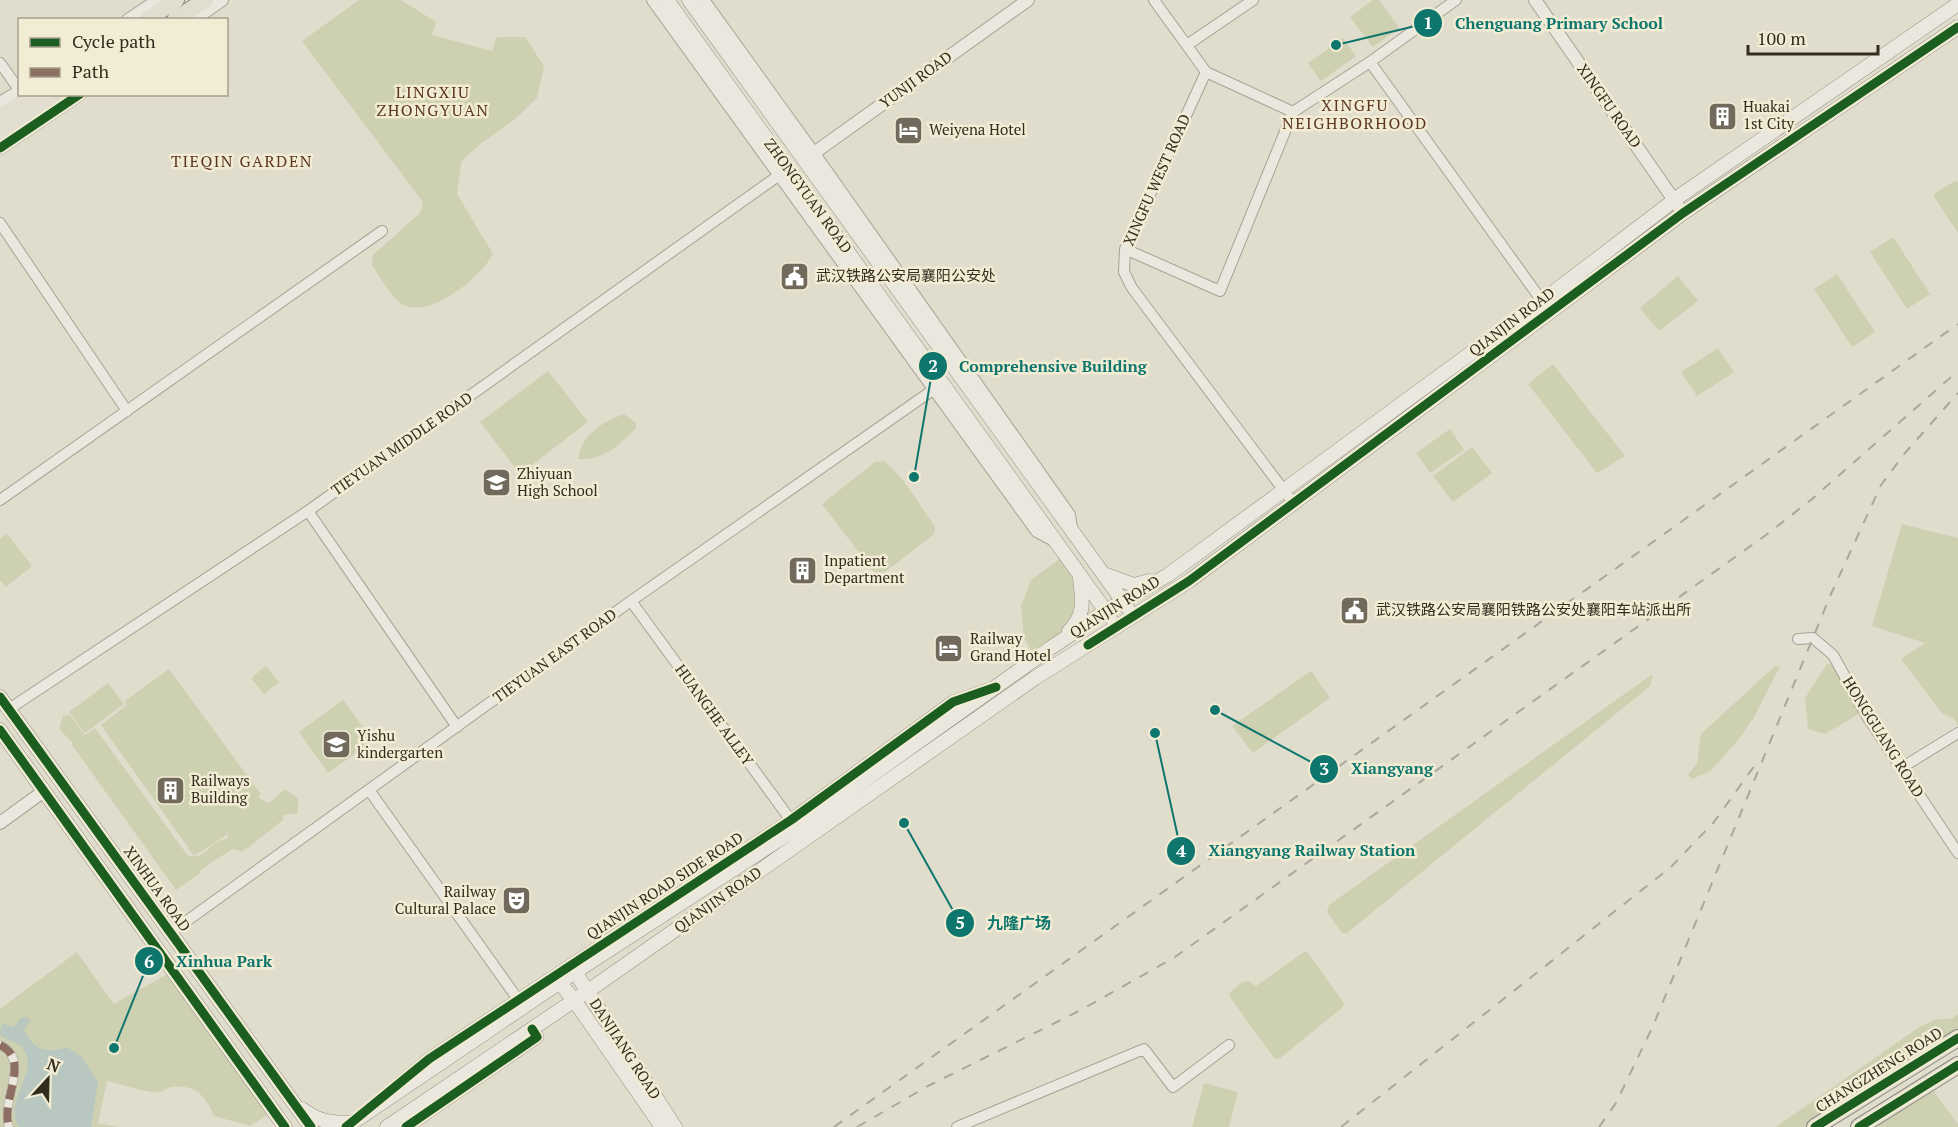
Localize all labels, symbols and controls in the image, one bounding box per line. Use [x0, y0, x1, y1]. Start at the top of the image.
callout: Chenguang Primary School [1413, 6, 1675, 40]
text: 1 [1423, 10, 1433, 34]
text: Chenguang Primary School [1455, 12, 1663, 34]
legend [18, 18, 228, 96]
scale bar [1748, 18, 1878, 56]
text: 100 m [1757, 26, 1806, 50]
text: Cycle path [72, 29, 156, 53]
street label: YUNJI ROAD [875, 46, 956, 112]
text: Path [72, 59, 109, 83]
street label: XINGFU ROAD [1573, 59, 1646, 152]
district label: LINGXIU ZHONGYUAN [376, 81, 490, 121]
district label: XINGFU NEIGHBORHOOD [1282, 94, 1428, 134]
place label: Huakai 1st City [1743, 96, 1794, 133]
building icon: Huakai 1st City [1706, 100, 1738, 132]
street label: XINGFU WEST ROAD [1118, 110, 1194, 249]
hotel icon: Weiyena Hotel [892, 114, 924, 146]
place label: Weiyena Hotel [929, 119, 1026, 139]
street label: ZHONGYUAN ROAD [760, 134, 857, 257]
district label: TIEQIN GARDEN [171, 150, 313, 172]
public building icon: 武汉铁路公安局襄阳公安处 [779, 260, 811, 292]
place label: 武汉铁路公安局襄阳公安处 [816, 265, 996, 285]
street label: QIANJIN ROAD [1464, 282, 1558, 360]
callout: Comprehensive Building [918, 349, 1159, 383]
text: 2 [928, 353, 938, 377]
text: Comprehensive Building [959, 355, 1148, 377]
street label: TIEYUAN MIDDLE ROAD [327, 387, 476, 500]
place label: Zhiyuan High School [517, 463, 598, 500]
school or university icon: Zhiyuan High School [480, 467, 512, 499]
place label: Inpatient Department [824, 550, 905, 587]
building icon: Inpatient Department [787, 554, 819, 586]
street label: QIANJIN ROAD [1066, 570, 1163, 642]
public building icon: 武汉铁路公安局襄阳铁路公安处襄阳车站派出所 [1339, 594, 1371, 626]
place label: 武汉铁路公安局襄阳铁路公安处襄阳车站派出所 [1376, 599, 1691, 619]
street label: TIEYUAN EAST ROAD [489, 604, 620, 707]
place label: Railway Grand Hotel [970, 628, 1051, 665]
hotel icon: Railway Grand Hotel [933, 632, 965, 664]
street label: HUANGHE ALLEY [671, 660, 759, 769]
street label: HONGGUANG ROAD [1838, 672, 1929, 801]
place label: Yishu kindergarten [357, 725, 443, 762]
school or university icon: Yishu kindergarten [320, 729, 352, 761]
callout: Xiangyang [1309, 752, 1445, 786]
text: 3 [1319, 756, 1329, 780]
text: Xiangyang [1351, 757, 1434, 779]
place label: Railways Building [191, 770, 250, 807]
building icon: Railways Building [154, 774, 186, 806]
street label: QIANJIN ROAD SIDE ROAD [583, 829, 747, 943]
callout: Xiangyang Railway Station [1166, 834, 1427, 868]
text: 4 [1176, 838, 1187, 862]
text: Xiangyang Railway Station [1209, 839, 1416, 861]
street label: XINHUA ROAD [120, 842, 196, 935]
street label: QIANJIN ROAD [671, 863, 765, 937]
place label: Railway Cultural Palace [395, 881, 496, 918]
theatre icon: Railway Cultural Palace [501, 885, 533, 917]
callout: 九隆广场 [945, 906, 1063, 940]
text: 5 [955, 910, 965, 934]
text: 九隆广场 [987, 912, 1051, 934]
callout: Xinhua Park [134, 944, 284, 978]
text: 6 [144, 949, 154, 973]
text: Xinhua Park [176, 950, 273, 972]
street label: DANJIANG ROAD [586, 994, 666, 1103]
street label: CHANGZHENG ROAD [1811, 1022, 1946, 1116]
north arrow [18, 1049, 78, 1109]
text: N [44, 1053, 63, 1078]

